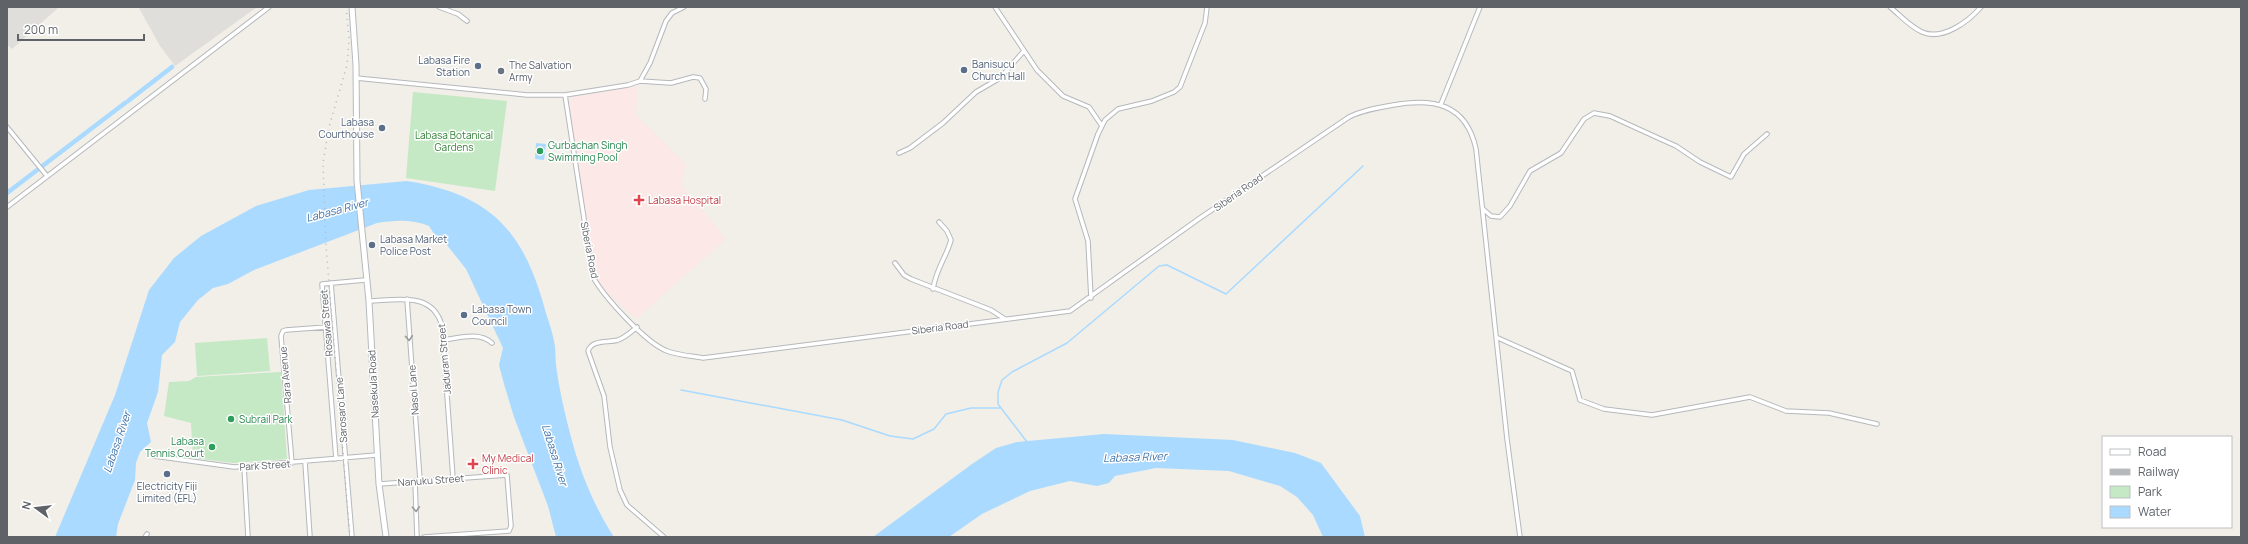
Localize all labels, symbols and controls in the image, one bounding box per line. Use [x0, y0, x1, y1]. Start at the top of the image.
scale bar [18, 16, 144, 42]
text: 200 m [24, 21, 58, 38]
place label: Labasa Fire Station [418, 53, 470, 79]
place label: Banisucu Church Hall [972, 57, 1025, 83]
place label: The Salvation Army [509, 58, 571, 84]
marker: Labasa Fire Station [473, 61, 483, 71]
marker: Banisucu Church Hall [959, 65, 969, 75]
marker: The Salvation Army [496, 66, 506, 76]
place label: Labasa Courthouse [318, 115, 374, 141]
marker: Labasa Courthouse [377, 123, 387, 133]
park label: Labasa Botanical Gardens [415, 128, 493, 154]
place label: Gurbachan Singh Swimming Pool [548, 138, 627, 164]
marker: Gurbachan Singh Swimming Pool [535, 146, 545, 156]
street label: Siberia Road [1210, 170, 1266, 214]
place label: Labasa Hospital [648, 193, 721, 207]
water label: Labasa River [304, 194, 372, 225]
marker: Labasa Hospital [633, 194, 645, 206]
street label: Siberia Road [578, 220, 602, 280]
place label: Labasa Market Police Post [380, 232, 447, 258]
marker: Labasa Market Police Post [367, 240, 377, 250]
street label: Rosawa Street [316, 289, 336, 357]
place label: Labasa Town Council [472, 302, 531, 328]
marker: Labasa Town Council [459, 310, 469, 320]
street label: Siberia Road [911, 317, 969, 337]
street label: Jaduram Street [434, 323, 454, 395]
one-way arrow [405, 335, 414, 341]
street label: Rara Avenue [276, 346, 294, 404]
street label: Nasekula Road [364, 350, 382, 418]
street label: Nasoi Lane [404, 364, 422, 416]
street label: Sarosaro Lane [332, 377, 350, 443]
water label: Labasa River [99, 407, 135, 474]
place label: Subrail Park [239, 412, 294, 426]
marker: Subrail Park [226, 414, 236, 424]
water label: Labasa River [539, 422, 573, 489]
place label: Labasa Tennis Court [145, 434, 204, 460]
legend [2102, 436, 2232, 528]
marker: Labasa Tennis Court [207, 442, 217, 452]
text: Road [2138, 443, 2166, 460]
water label: Labasa River [1103, 448, 1169, 465]
place label: My Medical Clinic [482, 451, 534, 477]
street label: Park Street [239, 456, 291, 474]
marker: My Medical Clinic [467, 458, 479, 470]
text: Railway [2138, 463, 2180, 480]
marker: Electricity Fiji Limited (EFL) [162, 469, 172, 479]
street label: Nanuku Street [397, 471, 465, 489]
place label: Electricity Fiji Limited (EFL) [137, 479, 197, 505]
text: Park [2138, 483, 2163, 500]
north arrow [16, 488, 56, 528]
text: N [18, 499, 34, 511]
text: Water [2138, 503, 2172, 520]
one-way arrow [412, 506, 420, 512]

